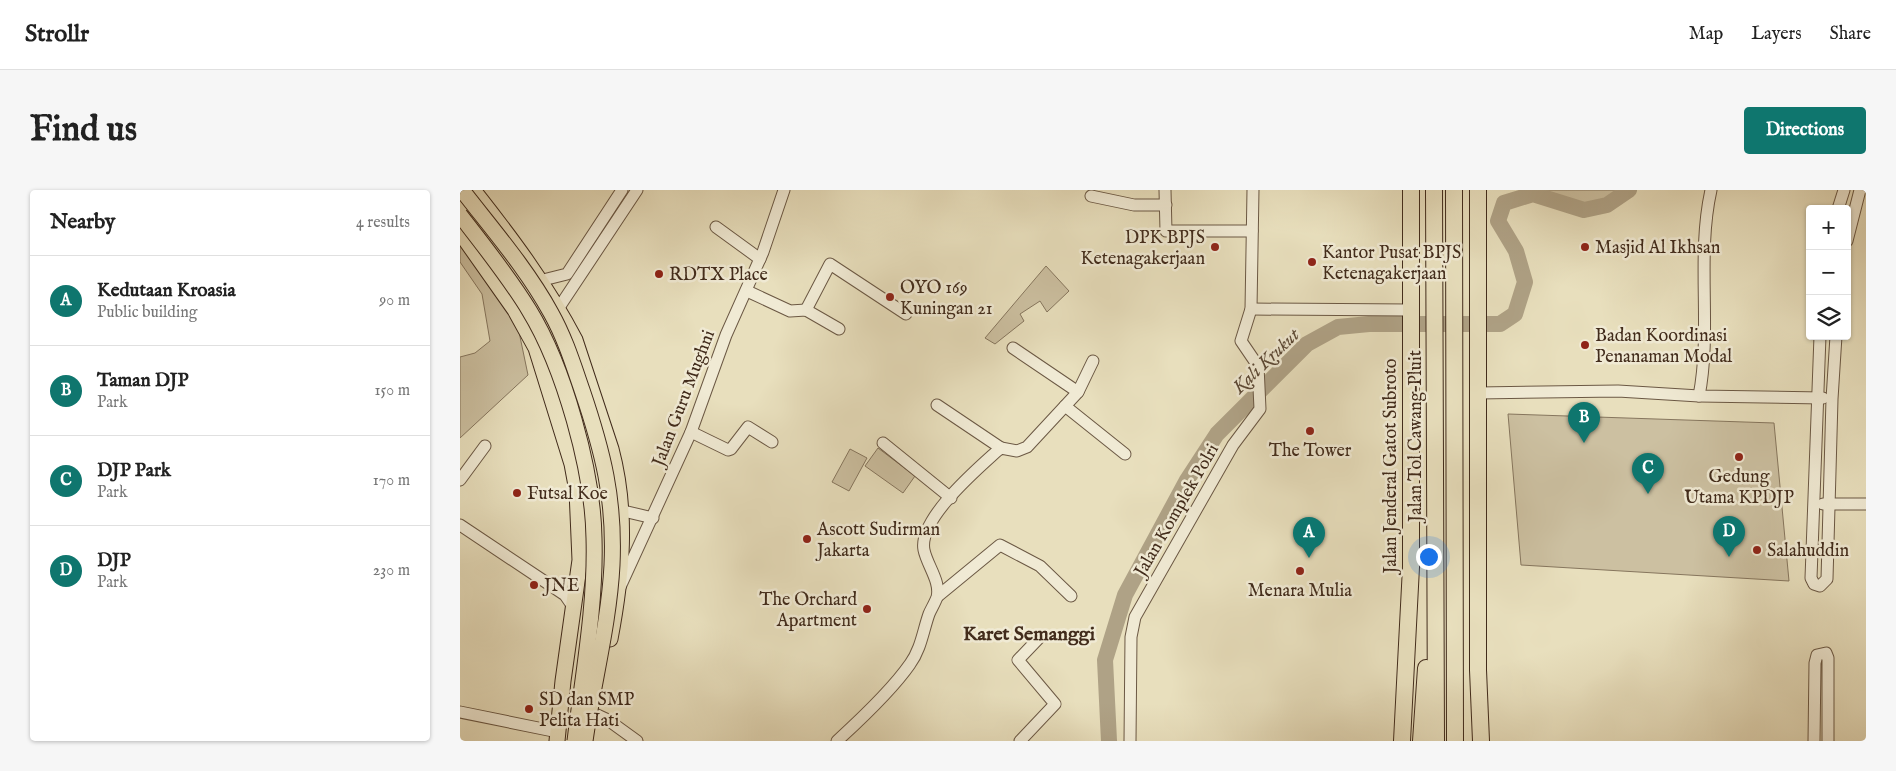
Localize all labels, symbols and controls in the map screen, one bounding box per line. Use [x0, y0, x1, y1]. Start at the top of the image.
text: Strollr [25, 19, 89, 50]
text: Map [1689, 23, 1723, 46]
text: Layers [1751, 23, 1802, 46]
text: Share [1830, 23, 1871, 46]
button: Directions [1744, 107, 1866, 154]
text: Find us [30, 108, 137, 153]
map controls [1806, 205, 1851, 340]
button: + [1806, 205, 1851, 250]
text: Nearby [50, 209, 115, 236]
text: 4 results [356, 213, 410, 233]
place label: DPK BPJS Ketenagakerjaan [1081, 227, 1205, 271]
place label: Masjid Al Ikhsan [1595, 237, 1721, 260]
marker: DPK BPJS Ketenagakerjaan [1209, 241, 1221, 253]
marker: Masjid Al Ikhsan [1579, 241, 1591, 253]
place label: Kantor Pusat BPJS Ketenagakerjaan [1322, 242, 1461, 286]
button: − [1806, 250, 1851, 295]
marker: Kantor Pusat BPJS Ketenagakerjaan [1306, 256, 1318, 268]
place label: RDTX Place [669, 264, 768, 287]
marker: RDTX Place [653, 268, 665, 280]
place label: OYO 169 Kuningan 21 [900, 277, 993, 321]
text: Kedutaan Kroasia [97, 279, 236, 303]
text: A [61, 291, 71, 311]
text: 90 m [379, 291, 410, 311]
marker: OYO 169 Kuningan 21 [884, 291, 896, 303]
button: layers [1806, 295, 1851, 340]
text: Public building [97, 303, 197, 323]
water label: Kali Krukut [1227, 323, 1306, 400]
place label: Badan Koordinasi Penanaman Modal [1595, 325, 1732, 369]
street label: Jalan Guru Mughni [647, 327, 721, 472]
marker: Badan Koordinasi Penanaman Modal [1579, 339, 1591, 351]
street label: Jalan Tol Cawang–Pluit [1405, 350, 1428, 524]
street label: Jalan Jenderal Gatot Subroto [1380, 358, 1403, 576]
text: Taman DJP [97, 369, 188, 393]
text: B [61, 381, 71, 401]
text: 150 m [375, 381, 410, 401]
text: Park [97, 393, 127, 413]
pin: B [1568, 402, 1600, 443]
marker: The Tower [1304, 425, 1316, 437]
street label: Jalan Komplek Polri [1129, 440, 1225, 583]
place label: The Tower [1269, 440, 1352, 463]
marker: Gedung Utama KPDJP [1733, 451, 1745, 463]
pin: C [1632, 453, 1664, 494]
text: DJP Park [97, 459, 171, 483]
place label: Gedung Utama KPDJP [1684, 466, 1794, 510]
text: C [60, 471, 72, 491]
text: 170 m [373, 471, 410, 491]
text: Park [97, 483, 127, 503]
place label: Futsal Koe [527, 483, 608, 506]
marker: Futsal Koe [511, 487, 523, 499]
pin: D [1713, 516, 1745, 557]
pin: A [1293, 517, 1325, 558]
place label: Ascott Sudirman Jakarta [815, 519, 940, 563]
marker: Ascott Sudirman Jakarta [801, 533, 813, 545]
place label: Salahuddin [1767, 540, 1850, 563]
your location [1416, 544, 1442, 570]
marker: Salahuddin [1751, 544, 1763, 556]
text: DJP [97, 549, 131, 573]
text: D [60, 561, 72, 581]
text: 230 m [373, 561, 410, 581]
marker: Menara Mulia [1294, 565, 1306, 577]
text: Park [97, 573, 127, 593]
place label: JNE [542, 575, 579, 598]
marker: JNE [528, 579, 540, 591]
place label: Menara Mulia [1248, 580, 1352, 603]
place label: The Orchard Apartment [759, 589, 857, 633]
marker: The Orchard Apartment [861, 603, 873, 615]
district label: Karet Semanggi [963, 622, 1096, 647]
place label: SD dan SMP Pelita Hati [539, 689, 634, 733]
marker: SD dan SMP Pelita Hati [523, 703, 535, 715]

